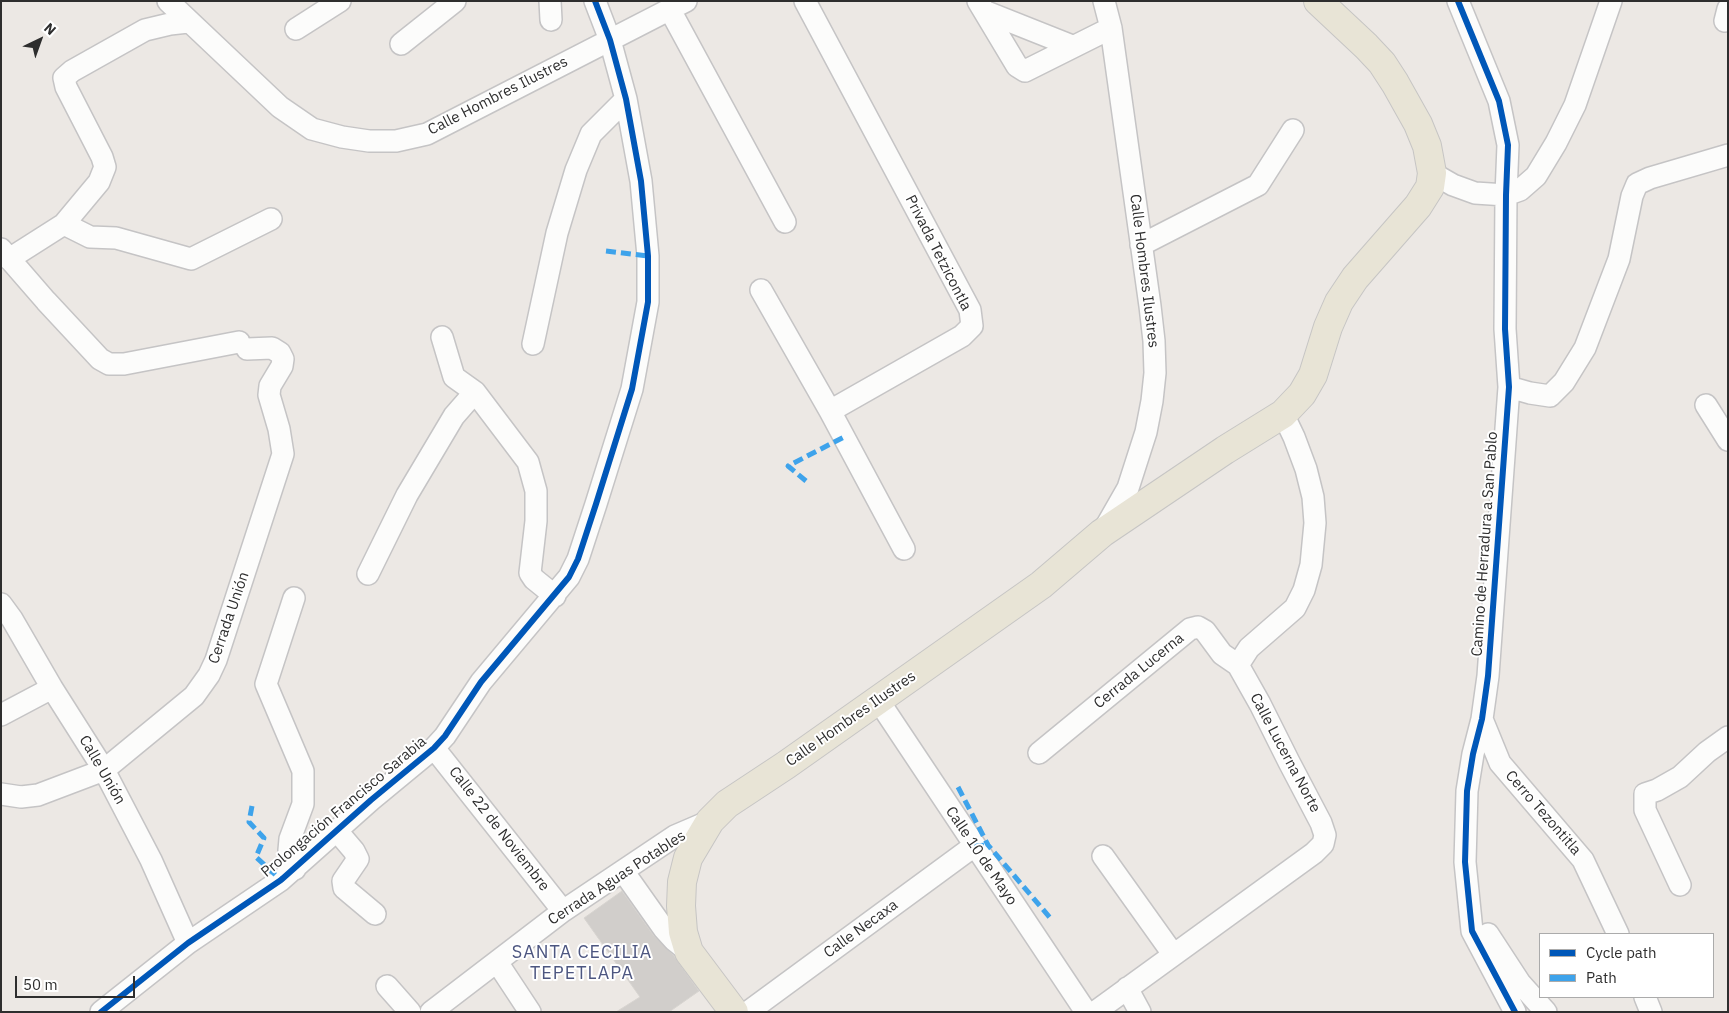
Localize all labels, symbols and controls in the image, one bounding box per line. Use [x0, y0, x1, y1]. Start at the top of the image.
north arrow [15, 15, 65, 65]
text: N [40, 19, 60, 39]
street label: Calle Hombres Ilustres [425, 53, 571, 139]
street label: Privada Tetzicontla [901, 192, 975, 314]
street label: Calle Hombres Ilustres [1126, 193, 1162, 349]
street label: Camino de Herradura a San Pablo [1468, 431, 1502, 657]
street label: Cerrada Unión [205, 570, 253, 666]
street label: Cerrada Lucerna [1090, 629, 1188, 713]
street label: Calle Hombres Ilustres [783, 667, 919, 771]
street label: Calle Lucerna Norte [1246, 690, 1324, 816]
street label: Calle Unión [75, 732, 129, 808]
street label: Prolongación Francisco Sarabia [258, 733, 430, 881]
street label: Calle 22 de Noviembre [445, 763, 553, 895]
street label: Cerro Tezontitla [1501, 767, 1585, 859]
street label: Calle 10 de Mayo [941, 803, 1021, 909]
street label: Cerrada Aguas Potables [545, 827, 689, 929]
street label: Calle Necaxa [820, 896, 902, 962]
legend [1539, 933, 1714, 998]
district label: SANTA CECILIA TEPETLAPA [510, 942, 654, 984]
text: Cycle path [1586, 943, 1657, 962]
scale bar [18, 966, 138, 998]
text: Path [1586, 968, 1617, 987]
text: 50 m [23, 975, 58, 994]

